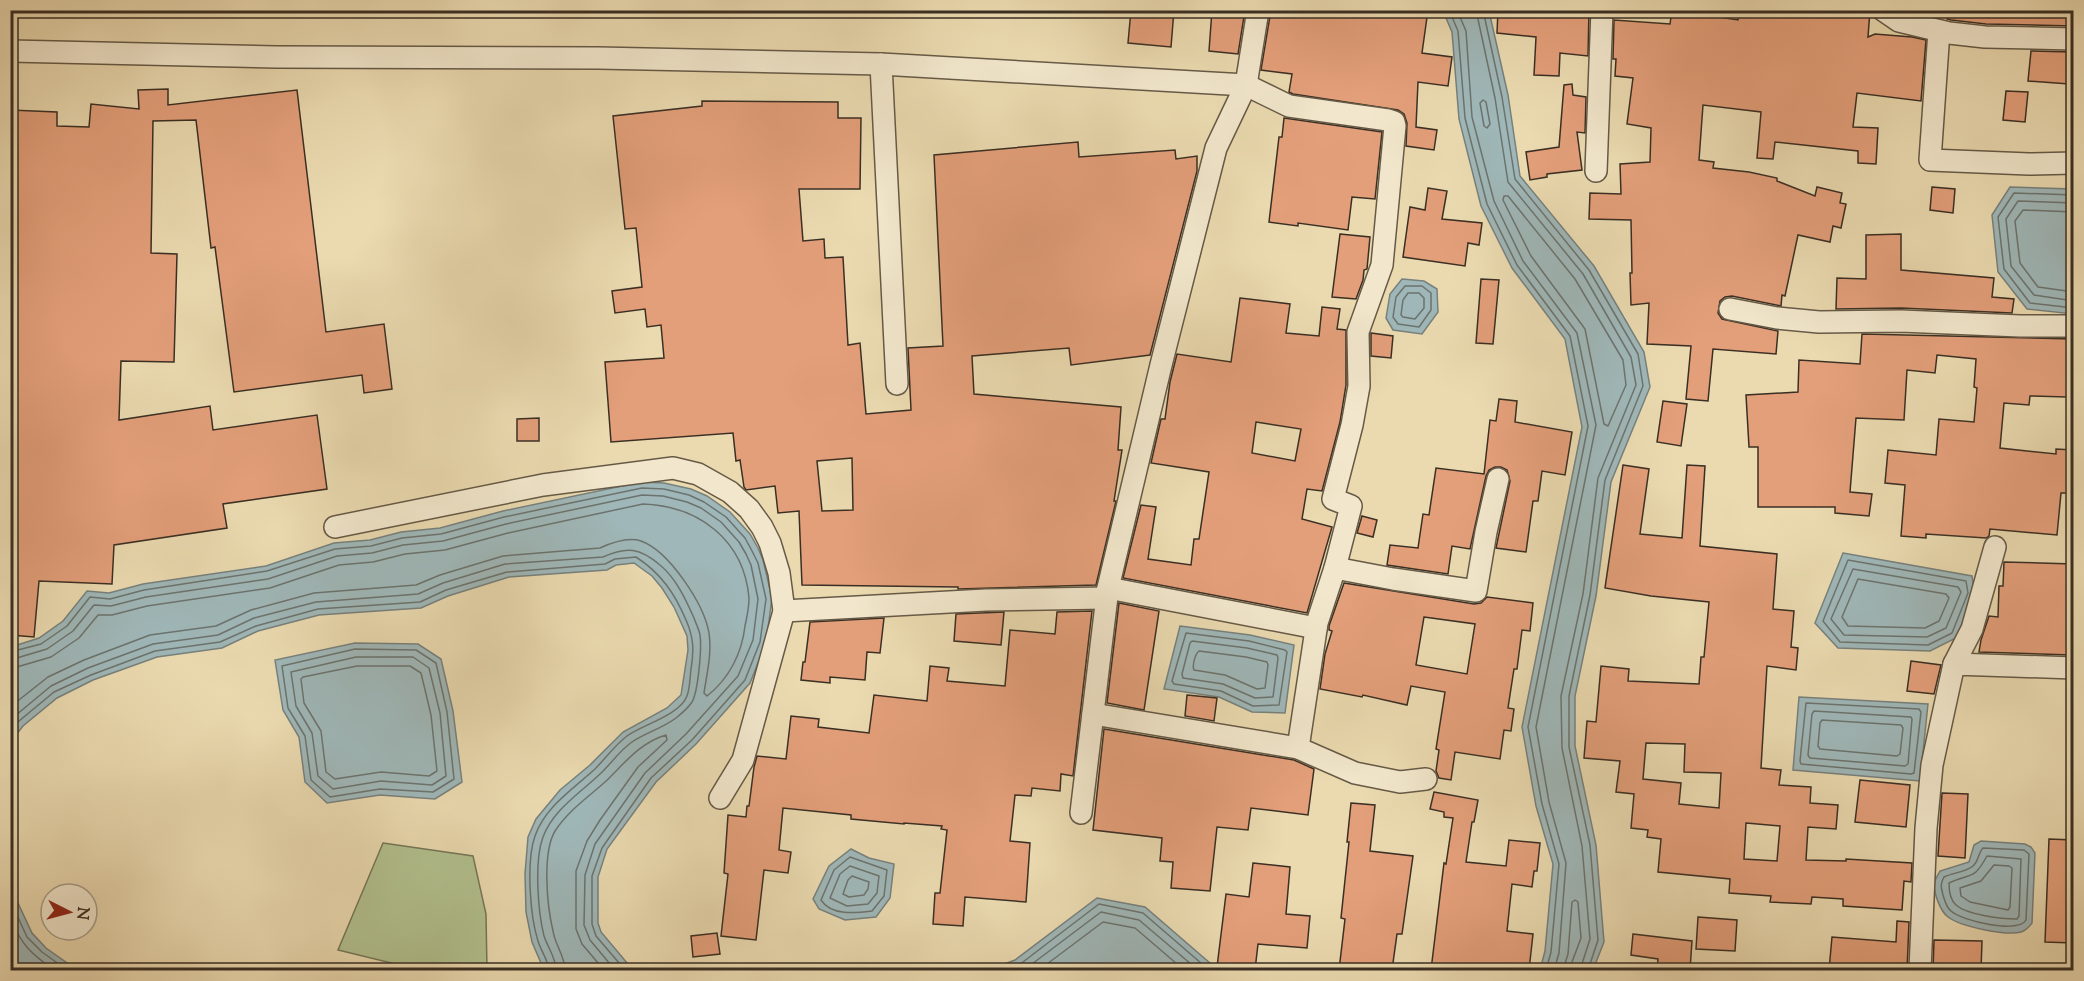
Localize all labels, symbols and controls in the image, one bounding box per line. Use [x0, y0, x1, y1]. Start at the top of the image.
north arrow [39, 882, 99, 942]
text: N [69, 906, 94, 921]

